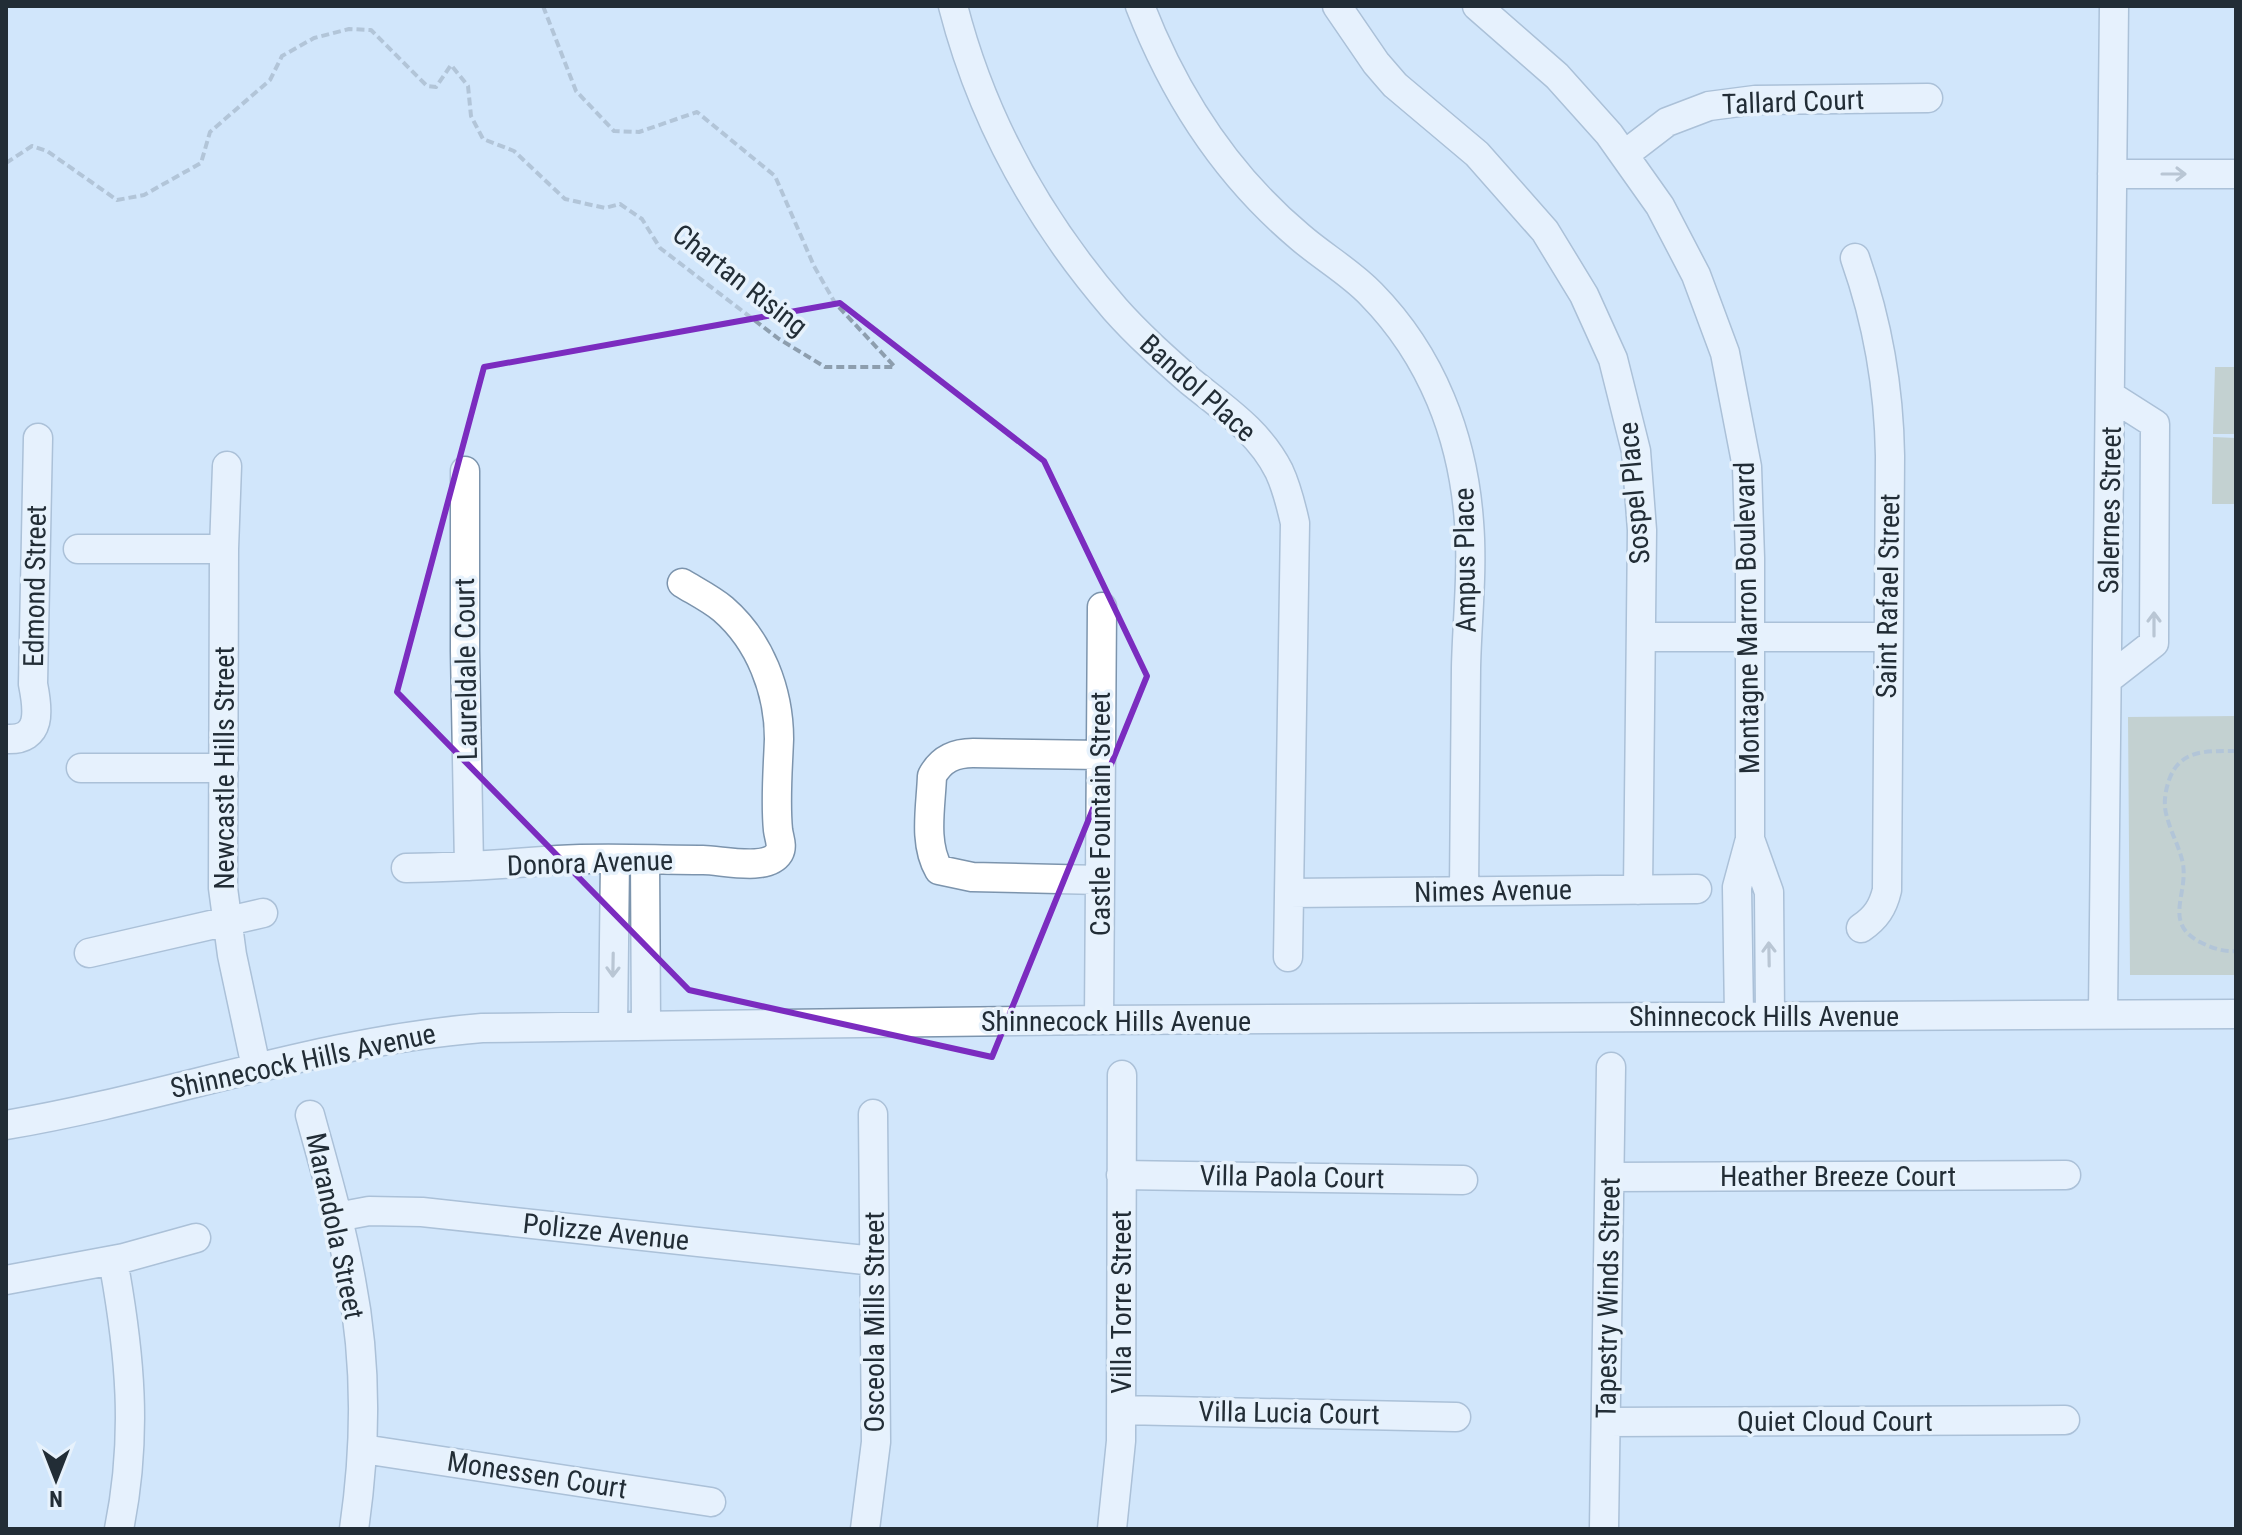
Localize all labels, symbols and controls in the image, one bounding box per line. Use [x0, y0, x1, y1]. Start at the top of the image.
street label: Tallard Court [1721, 83, 1865, 121]
one-way arrow [2160, 166, 2187, 182]
street label: Chartan Rising [666, 217, 814, 343]
street label: Bandol Place [1133, 327, 1263, 449]
street label: Sospel Place [1611, 421, 1657, 565]
street label: Salernes Street [2092, 426, 2128, 594]
street label: Montagne Marron Boulevard [1728, 462, 1766, 774]
street label: Ampus Place [1447, 487, 1483, 633]
street label: Saint Rafael Street [1870, 493, 1906, 699]
street label: Edmond Street [17, 505, 53, 667]
street label: Laureldale Court [448, 578, 484, 760]
one-way arrow [2146, 611, 2162, 638]
street label: Newcastle Hills Street [208, 646, 241, 890]
street label: Castle Fountain Street [1084, 692, 1117, 936]
street label: Donora Avenue [506, 844, 674, 882]
street label: Nimes Avenue [1414, 873, 1572, 909]
one-way arrow [1761, 941, 1777, 968]
one-way arrow [605, 951, 621, 978]
street label: Shinnecock Hills Avenue [1629, 1000, 1899, 1033]
street label: Shinnecock Hills Avenue [981, 1005, 1251, 1038]
street label: Shinnecock Hills Avenue [167, 1017, 439, 1105]
street label: Marandola Street [299, 1130, 371, 1322]
street label: Villa Paola Court [1199, 1159, 1385, 1195]
street label: Heather Breeze Court [1720, 1160, 1956, 1193]
street label: Tapestry Winds Street [1589, 1177, 1627, 1419]
street label: Polizze Avenue [521, 1207, 691, 1257]
street label: Villa Torre Street [1105, 1210, 1138, 1394]
street label: Osceola Mills Street [858, 1211, 891, 1433]
street label: Villa Lucia Court [1198, 1395, 1380, 1431]
street label: Quiet Cloud Court [1737, 1405, 1933, 1438]
north arrow [16, 1439, 96, 1519]
street label: Monessen Court [445, 1445, 629, 1505]
text: N [49, 1486, 63, 1511]

